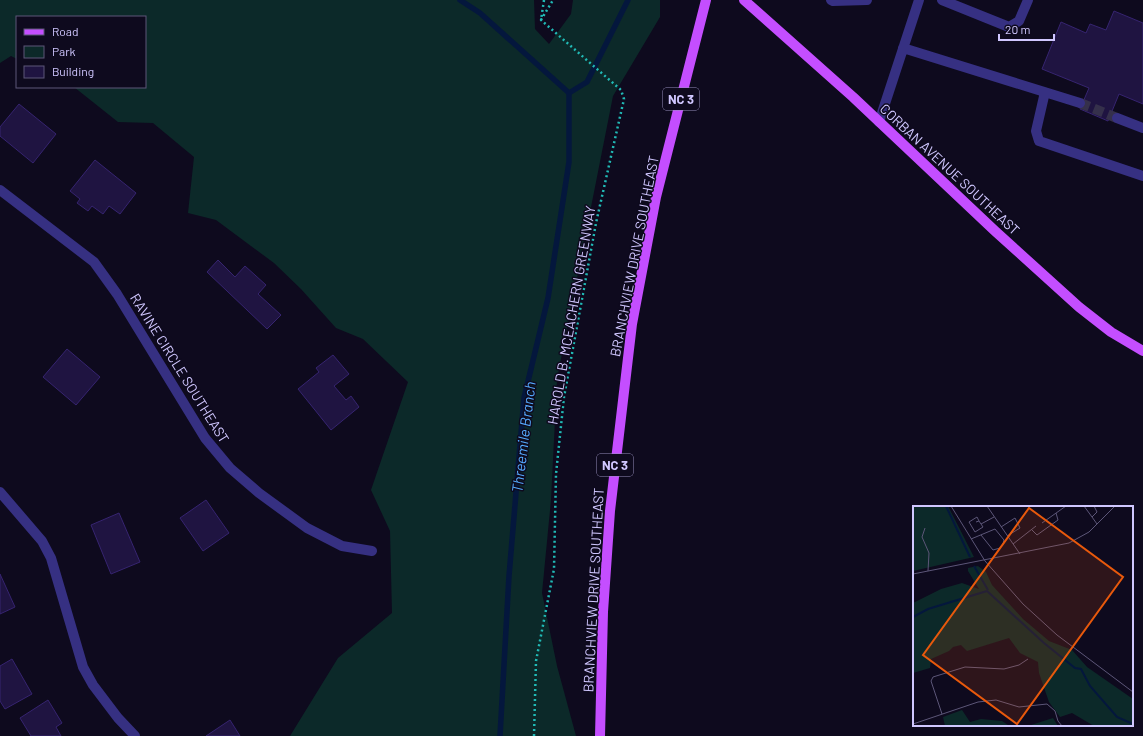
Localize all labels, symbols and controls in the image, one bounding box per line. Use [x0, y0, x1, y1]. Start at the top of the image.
legend [16, 16, 146, 88]
scale bar [999, 16, 1054, 42]
text: 20 m [1005, 22, 1031, 36]
text: Road [52, 24, 79, 38]
text: Park [52, 44, 76, 58]
text: Building [52, 64, 94, 78]
road number: NC 3 [663, 88, 699, 110]
street label: CORBAN AVENUE SOUTHEAST [877, 100, 1023, 238]
street label: BRANCHVIEW DRIVE SOUTHEAST [606, 154, 662, 358]
street label: HAROLD B. MCEACHERN GREENWAY [543, 204, 599, 426]
street label: RAVINE CIRCLE SOUTHEAST [127, 290, 233, 446]
water label: Threemile Branch [507, 380, 539, 494]
road number: NC 3 [597, 454, 633, 476]
street label: BRANCHVIEW DRIVE SOUTHEAST [579, 487, 607, 693]
inset map [913, 506, 1133, 726]

